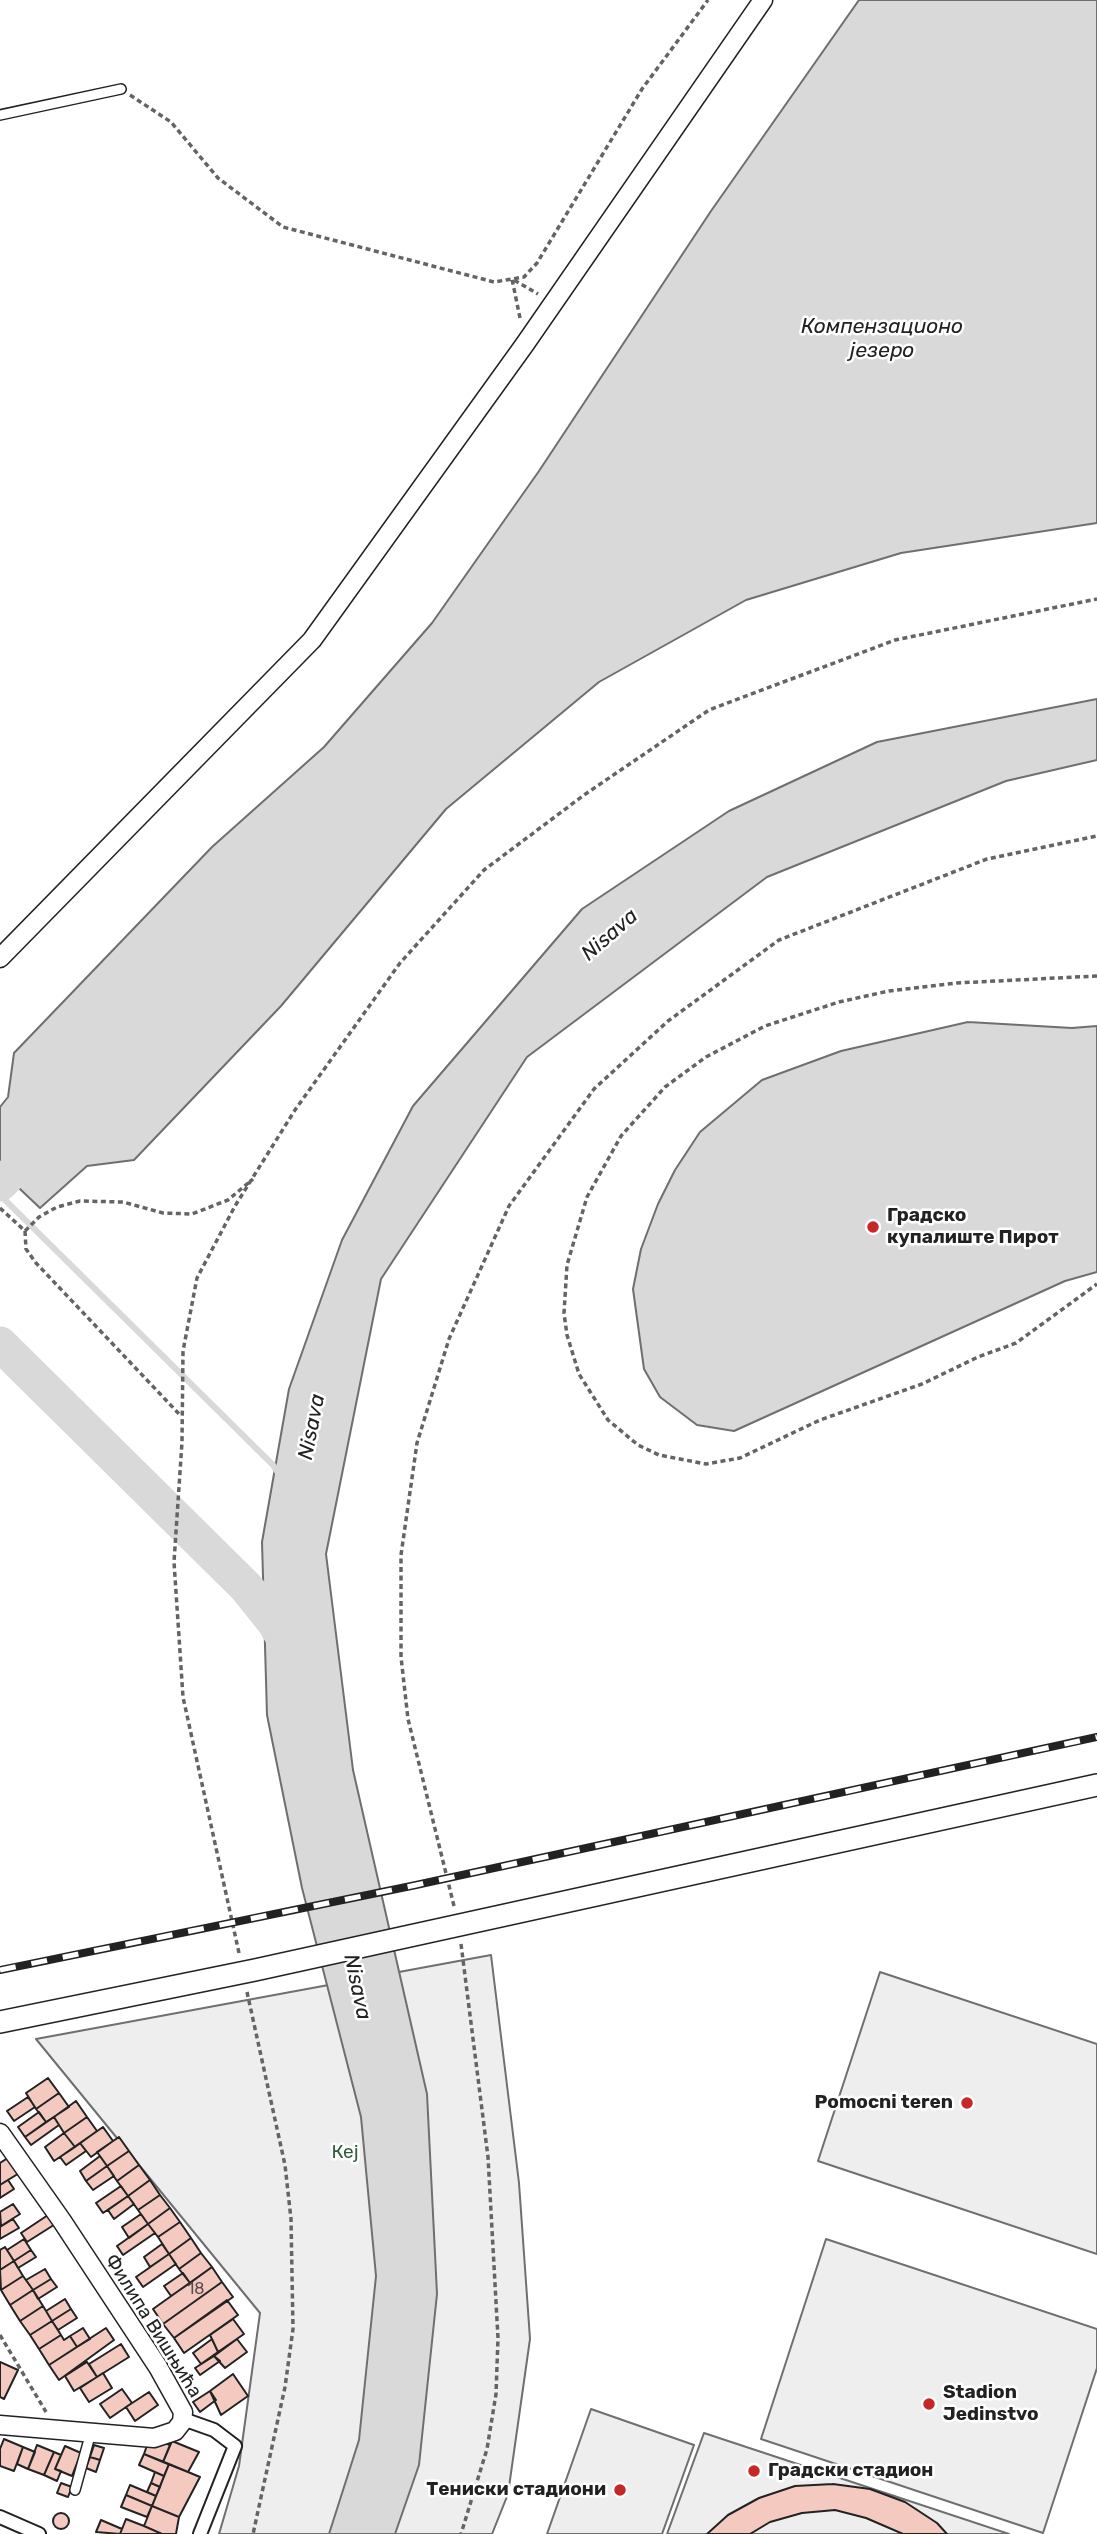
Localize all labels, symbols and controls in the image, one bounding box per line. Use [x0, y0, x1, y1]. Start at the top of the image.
water label: Компензационо језеро [801, 314, 963, 364]
water label: Nisava [577, 904, 643, 966]
place label: Градско купалиште Пирот [887, 1205, 1059, 1249]
marker: Градско купалиште Пирот [865, 1219, 881, 1235]
water label: Nisava [293, 1392, 331, 1462]
water label: Nisava [338, 1952, 376, 2022]
place label: Pomocni teren [815, 2092, 953, 2114]
marker: Pomocni teren [959, 2095, 975, 2111]
park label: Кеј [331, 2142, 359, 2164]
street label: Филипа Вишњића [100, 2250, 206, 2402]
house number: 18 [187, 2279, 205, 2299]
place label: Stadion Jedinstvo [943, 2382, 1039, 2426]
marker: Stadion Jedinstvo [921, 2396, 937, 2412]
place label: Градски стадион [768, 2460, 933, 2482]
marker: Градски стадион [746, 2463, 762, 2479]
place label: Тениски стадиони [426, 2479, 606, 2501]
marker: Тениски стадиони [612, 2482, 628, 2498]

